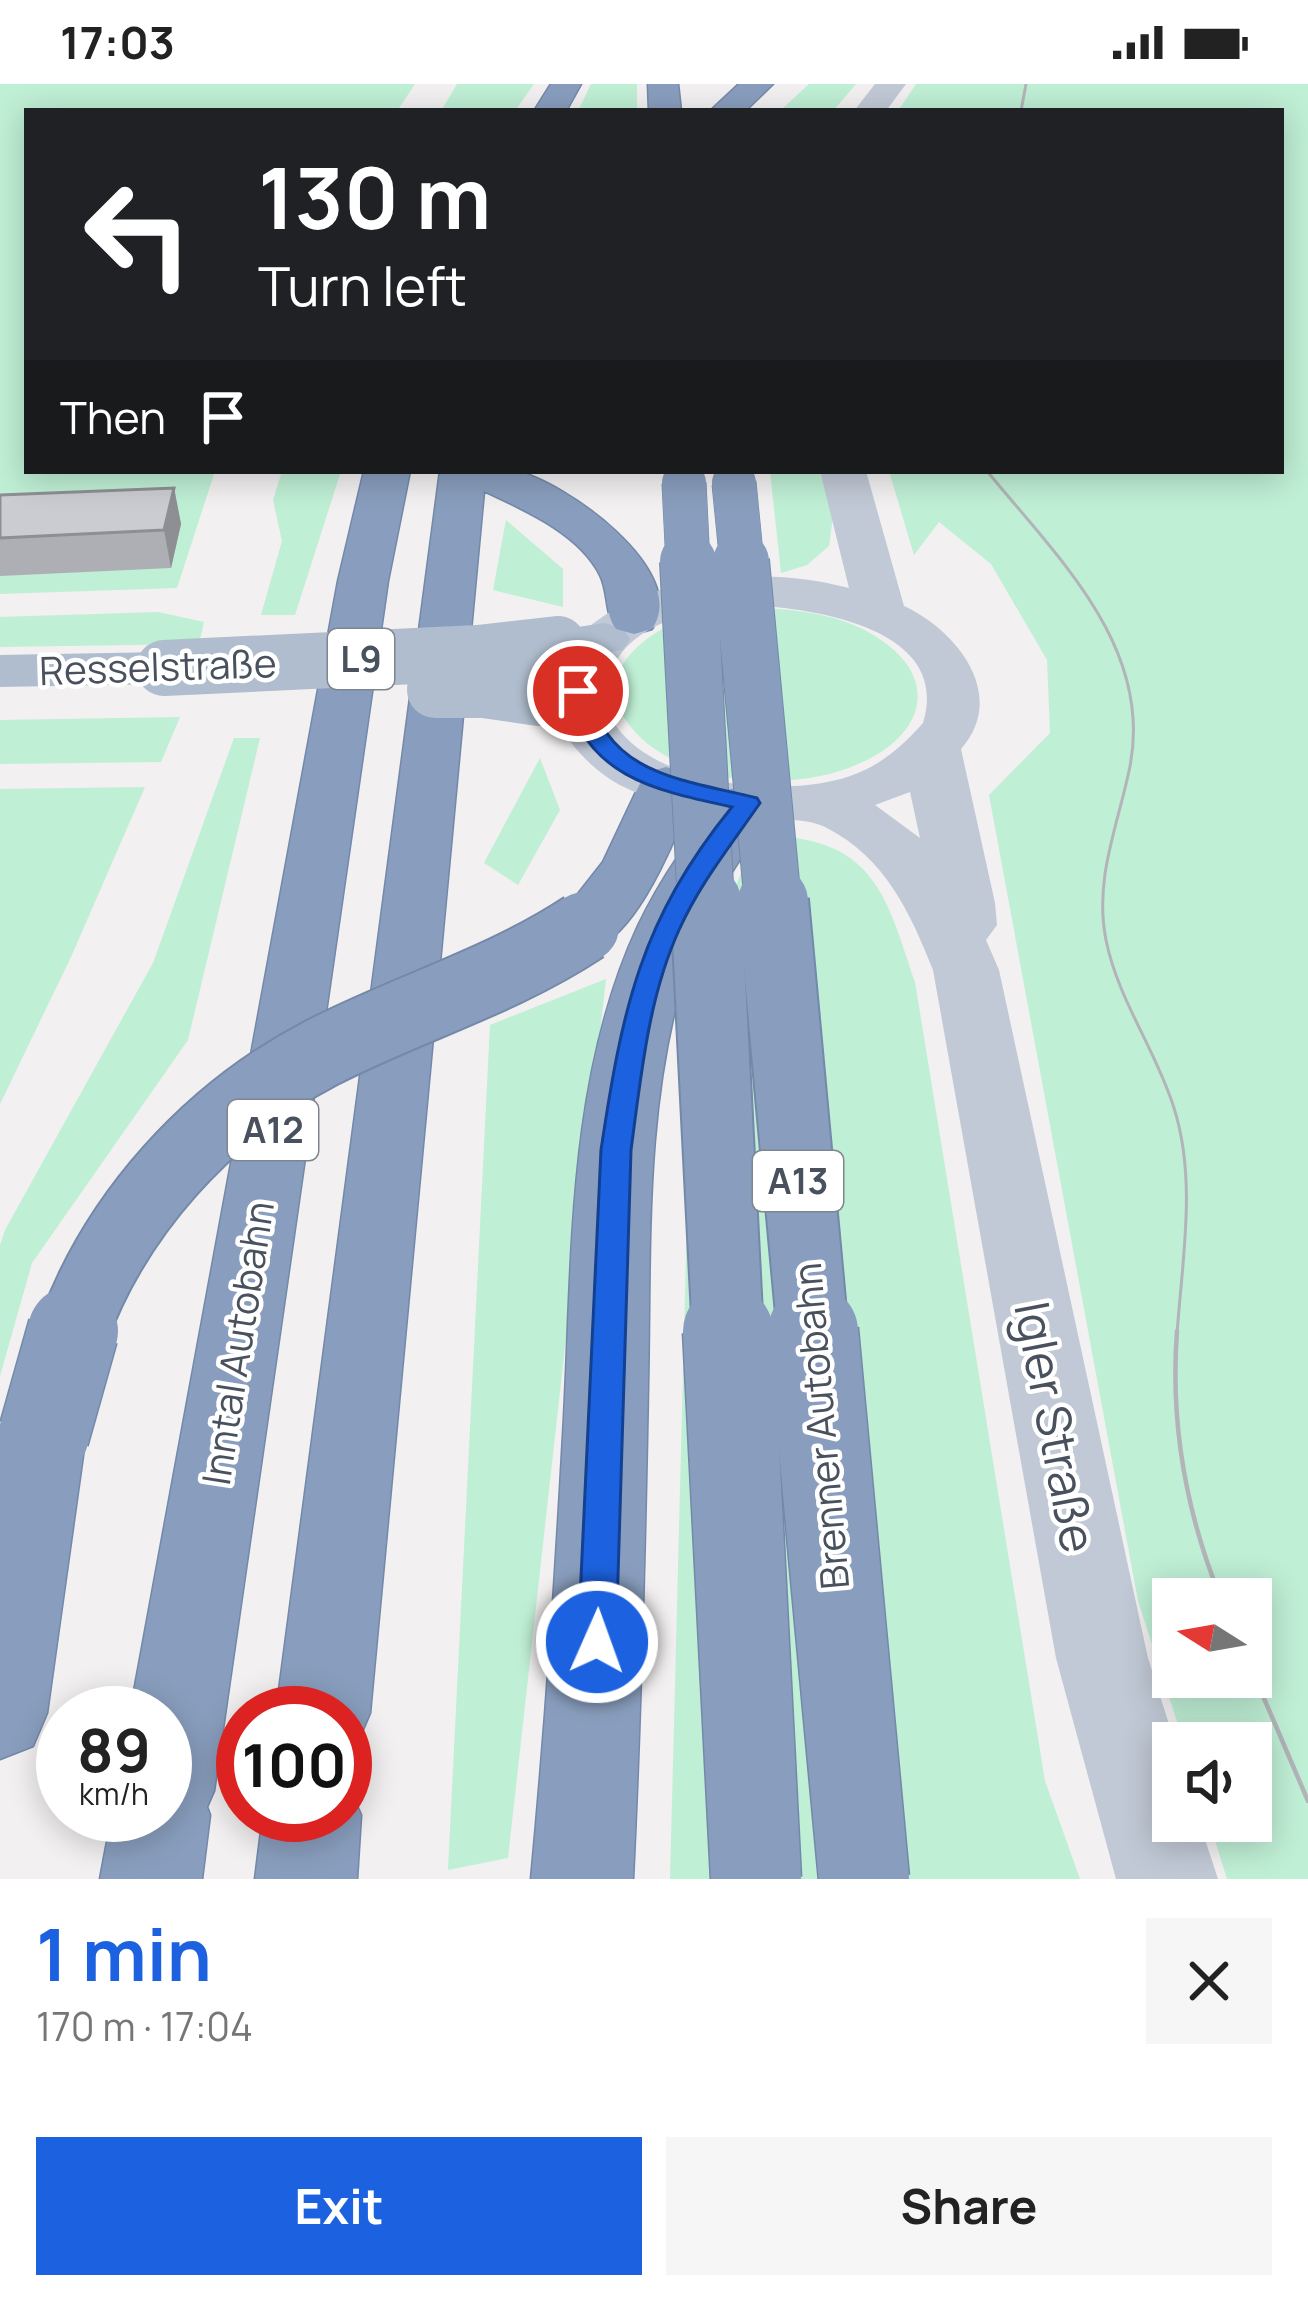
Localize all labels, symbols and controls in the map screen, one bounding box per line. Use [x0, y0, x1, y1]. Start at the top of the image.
text: 17:03 [60, 11, 175, 73]
text: 130 m [258, 139, 491, 254]
icon: left [60, 156, 216, 312]
text: Turn left [258, 248, 467, 322]
icon: arrive [190, 384, 256, 450]
text: Then [60, 386, 166, 448]
road number: L9 [328, 629, 394, 689]
street label: Resselstraße [38, 635, 278, 697]
pin [527, 640, 629, 742]
icon: arrive [545, 658, 611, 724]
road number: A12 [228, 1100, 318, 1160]
road number: A13 [753, 1151, 843, 1211]
street label: Inntal Autobahn [188, 1197, 286, 1489]
street label: Brenner Autobahn [779, 1261, 861, 1592]
street label: Igler Straße [1000, 1296, 1113, 1558]
north arrow [1152, 1578, 1272, 1698]
map controls [1152, 1578, 1272, 1842]
position arrow [534, 1579, 660, 1705]
speed limit sign: 100 [216, 1686, 372, 1842]
text: 89 [77, 1708, 151, 1790]
button: sound [1152, 1722, 1272, 1842]
text: km/h [79, 1773, 149, 1814]
text: 1 min [36, 1904, 212, 2003]
button: close [1146, 1918, 1272, 2044]
text: 170 m · 17:04 [36, 1999, 253, 2053]
button: Exit [36, 2137, 642, 2275]
button: Share [666, 2137, 1272, 2275]

